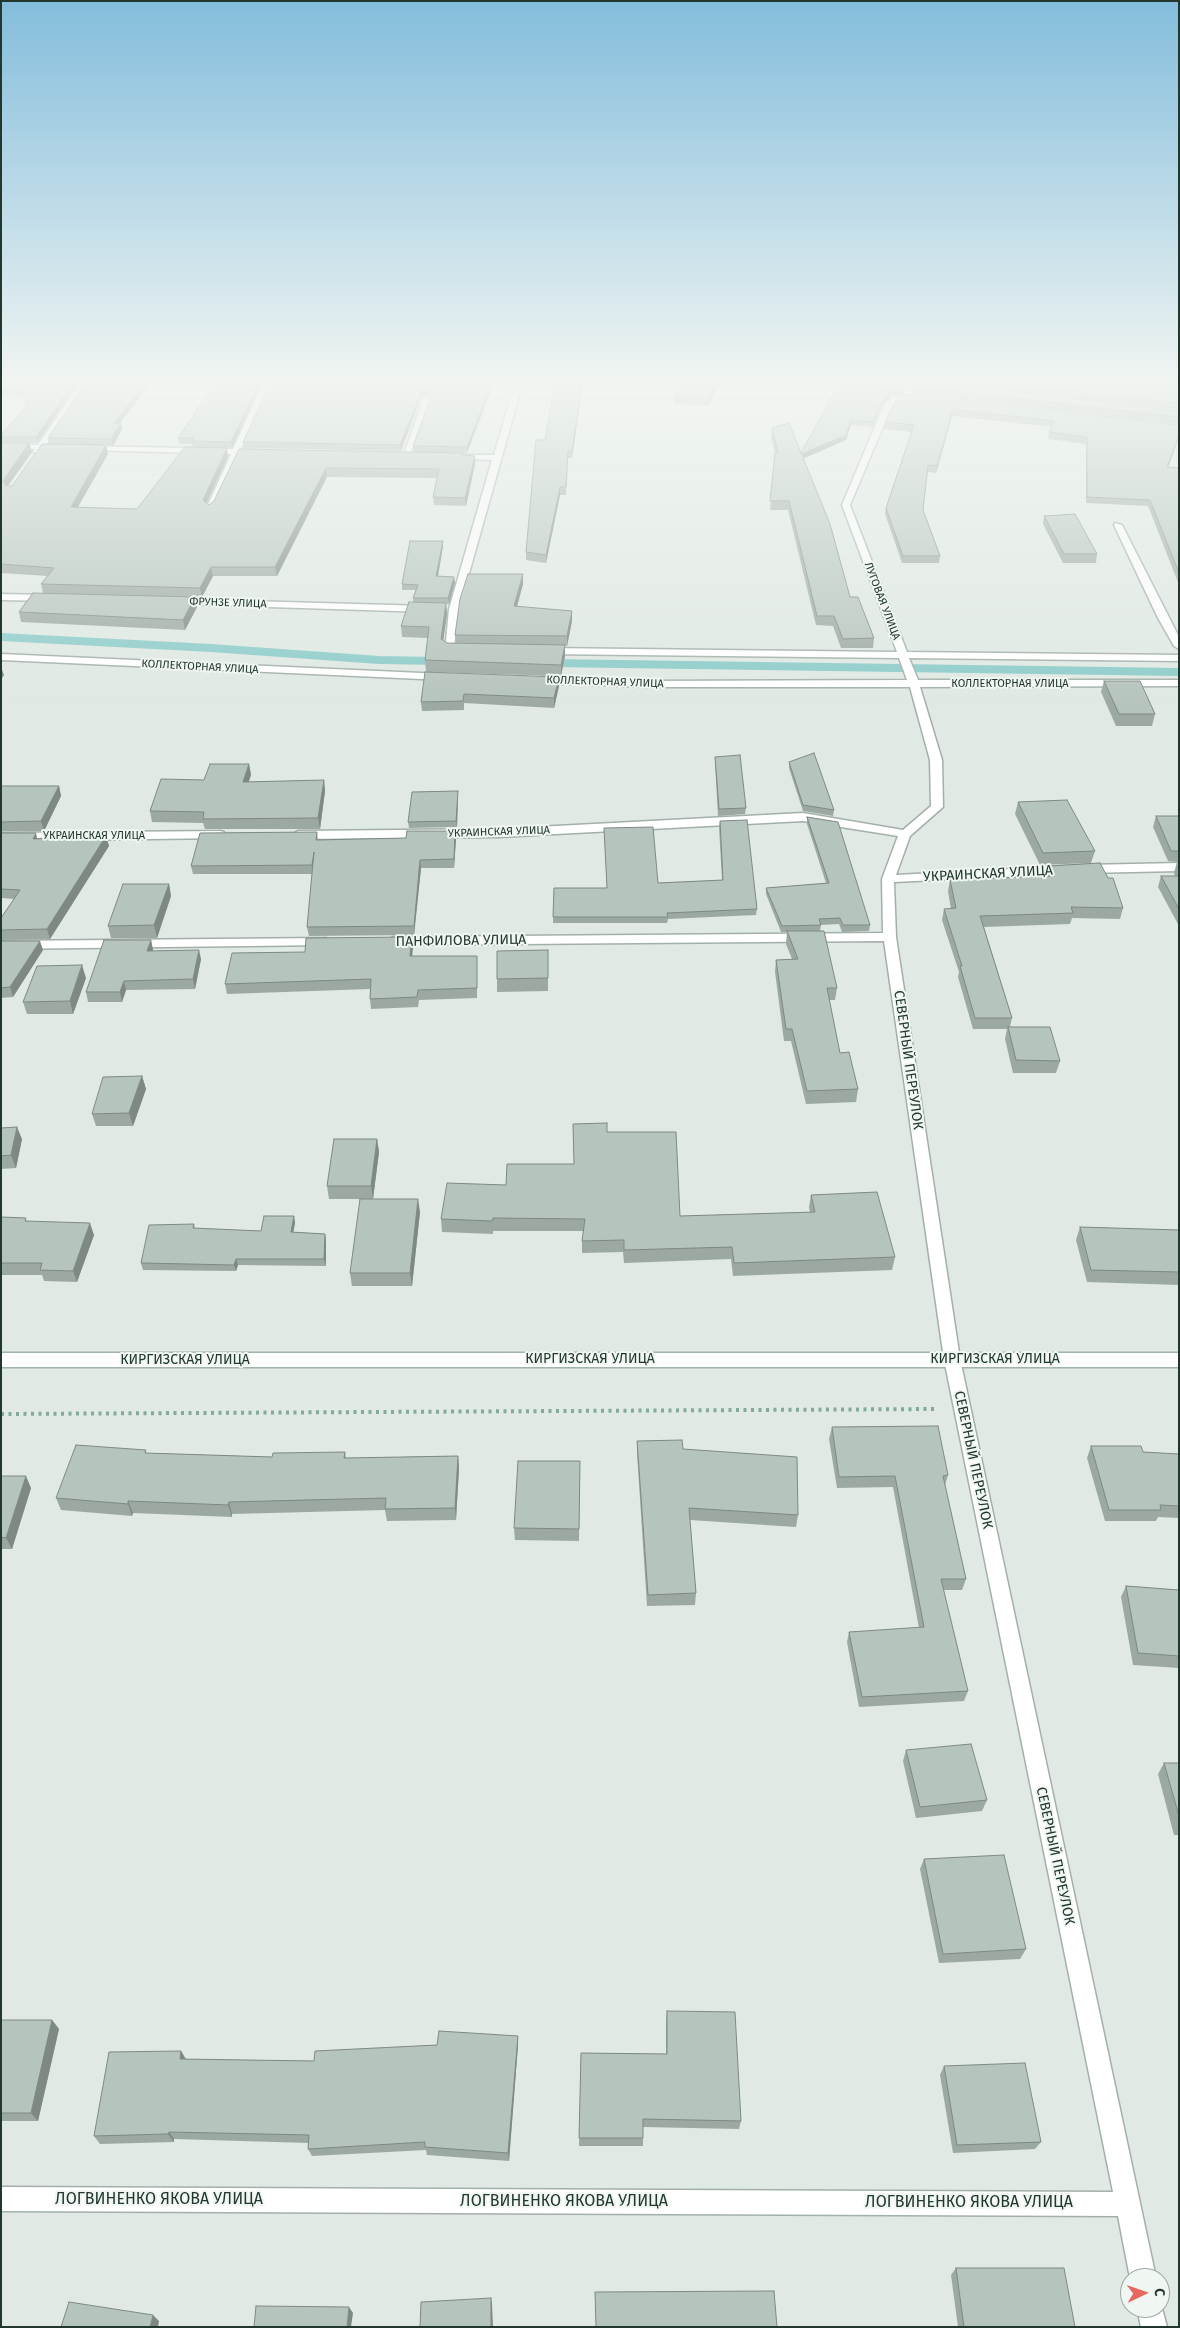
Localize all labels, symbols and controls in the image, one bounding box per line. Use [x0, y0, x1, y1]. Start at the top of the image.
street label: ЛУГОВАЯ УЛИЦА [861, 560, 903, 642]
street label: ФРУНЗЕ УЛИЦА [189, 595, 267, 611]
street label: КОЛЛЕКТОРНАЯ УЛИЦА [141, 657, 259, 677]
street label: КОЛЛЕКТОРНАЯ УЛИЦА [546, 673, 664, 691]
street label: КОЛЛЕКТОРНАЯ УЛИЦА [951, 677, 1069, 691]
street label: УКРАИНСКАЯ УЛИЦА [448, 824, 550, 840]
street label: УКРАИНСКАЯ УЛИЦА [43, 829, 145, 843]
street label: УКРАИНСКАЯ УЛИЦА [923, 862, 1053, 886]
street label: ПАНФИЛОВА УЛИЦА [396, 931, 526, 951]
street label: СЕВЕРНЫЙ ПЕРЕУЛОК [890, 989, 926, 1131]
street label: КИРГИЗСКАЯ УЛИЦА [525, 1351, 655, 1367]
street label: КИРГИЗСКАЯ УЛИЦА [930, 1351, 1060, 1367]
street label: КИРГИЗСКАЯ УЛИЦА [120, 1352, 250, 1368]
street label: СЕВЕРНЫЙ ПЕРЕУЛОК [950, 1389, 996, 1531]
street label: СЕВЕРНЫЙ ПЕРЕУЛОК [1032, 1785, 1078, 1927]
street label: ЛОГВИНЕНКО ЯКОВА УЛИЦА [55, 2190, 263, 2210]
street label: ЛОГВИНЕНКО ЯКОВА УЛИЦА [460, 2192, 668, 2212]
street label: ЛОГВИНЕНКО ЯКОВА УЛИЦА [865, 2193, 1073, 2213]
north arrow [1120, 2268, 1170, 2318]
text: С [1151, 2288, 1168, 2297]

